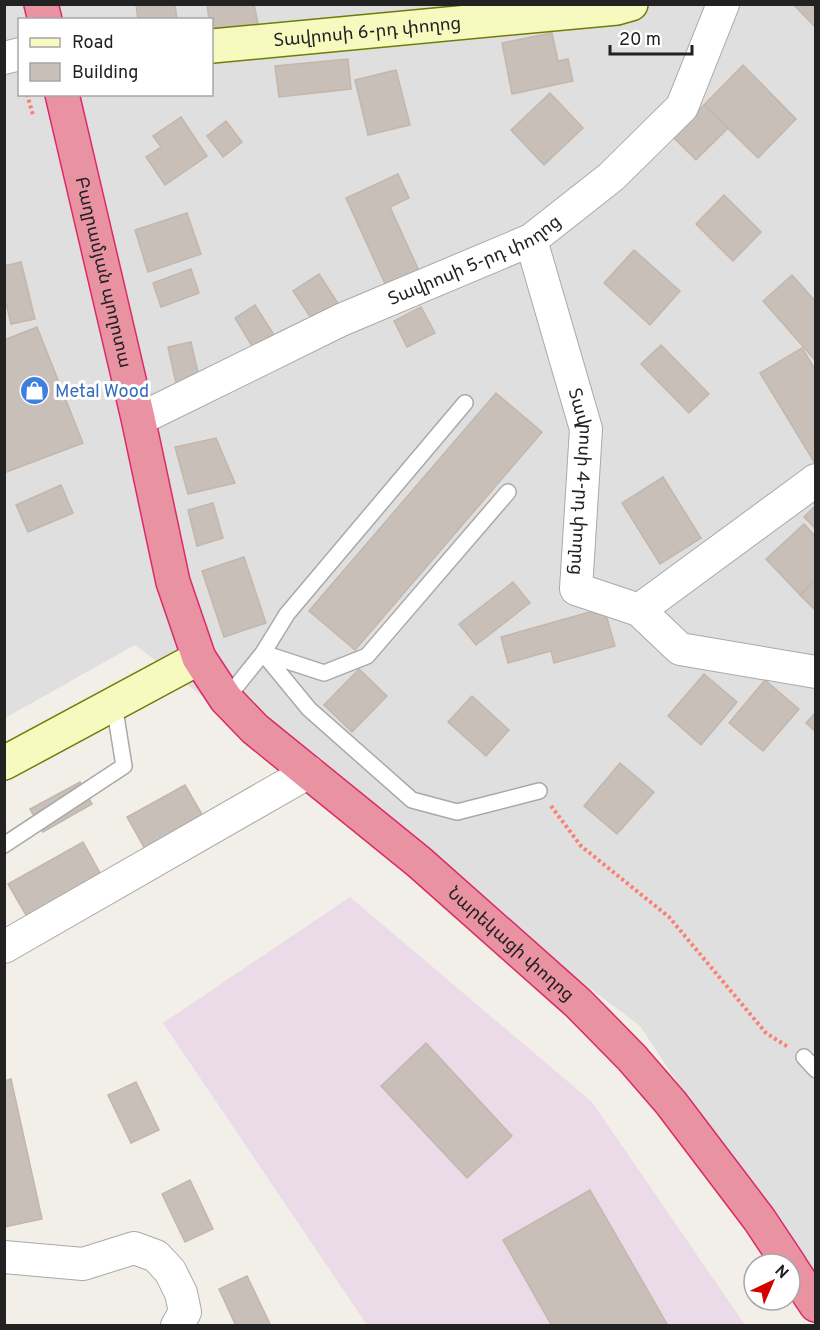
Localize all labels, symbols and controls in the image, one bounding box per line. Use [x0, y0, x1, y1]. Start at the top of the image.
street label: Տավրոսի 6-րդ փողոց [273, 13, 462, 53]
legend [18, 18, 213, 96]
scale bar [610, 18, 692, 56]
text: 20 m [619, 29, 661, 52]
text: Road [72, 32, 114, 55]
text: Building [72, 62, 138, 85]
street label: Բաղրամյան պողոտա [69, 175, 136, 370]
street label: Տավրոսի 5-րդ փողոց [385, 211, 566, 312]
shop icon: Metal Wood [18, 375, 50, 407]
place label: Metal Wood [55, 381, 149, 404]
street label: Տավրոսի 4-րդ փողոց [562, 386, 596, 576]
street label: Նարեկացի փողոց [442, 883, 578, 1007]
north arrow [742, 1252, 802, 1312]
text: N [770, 1261, 792, 1284]

